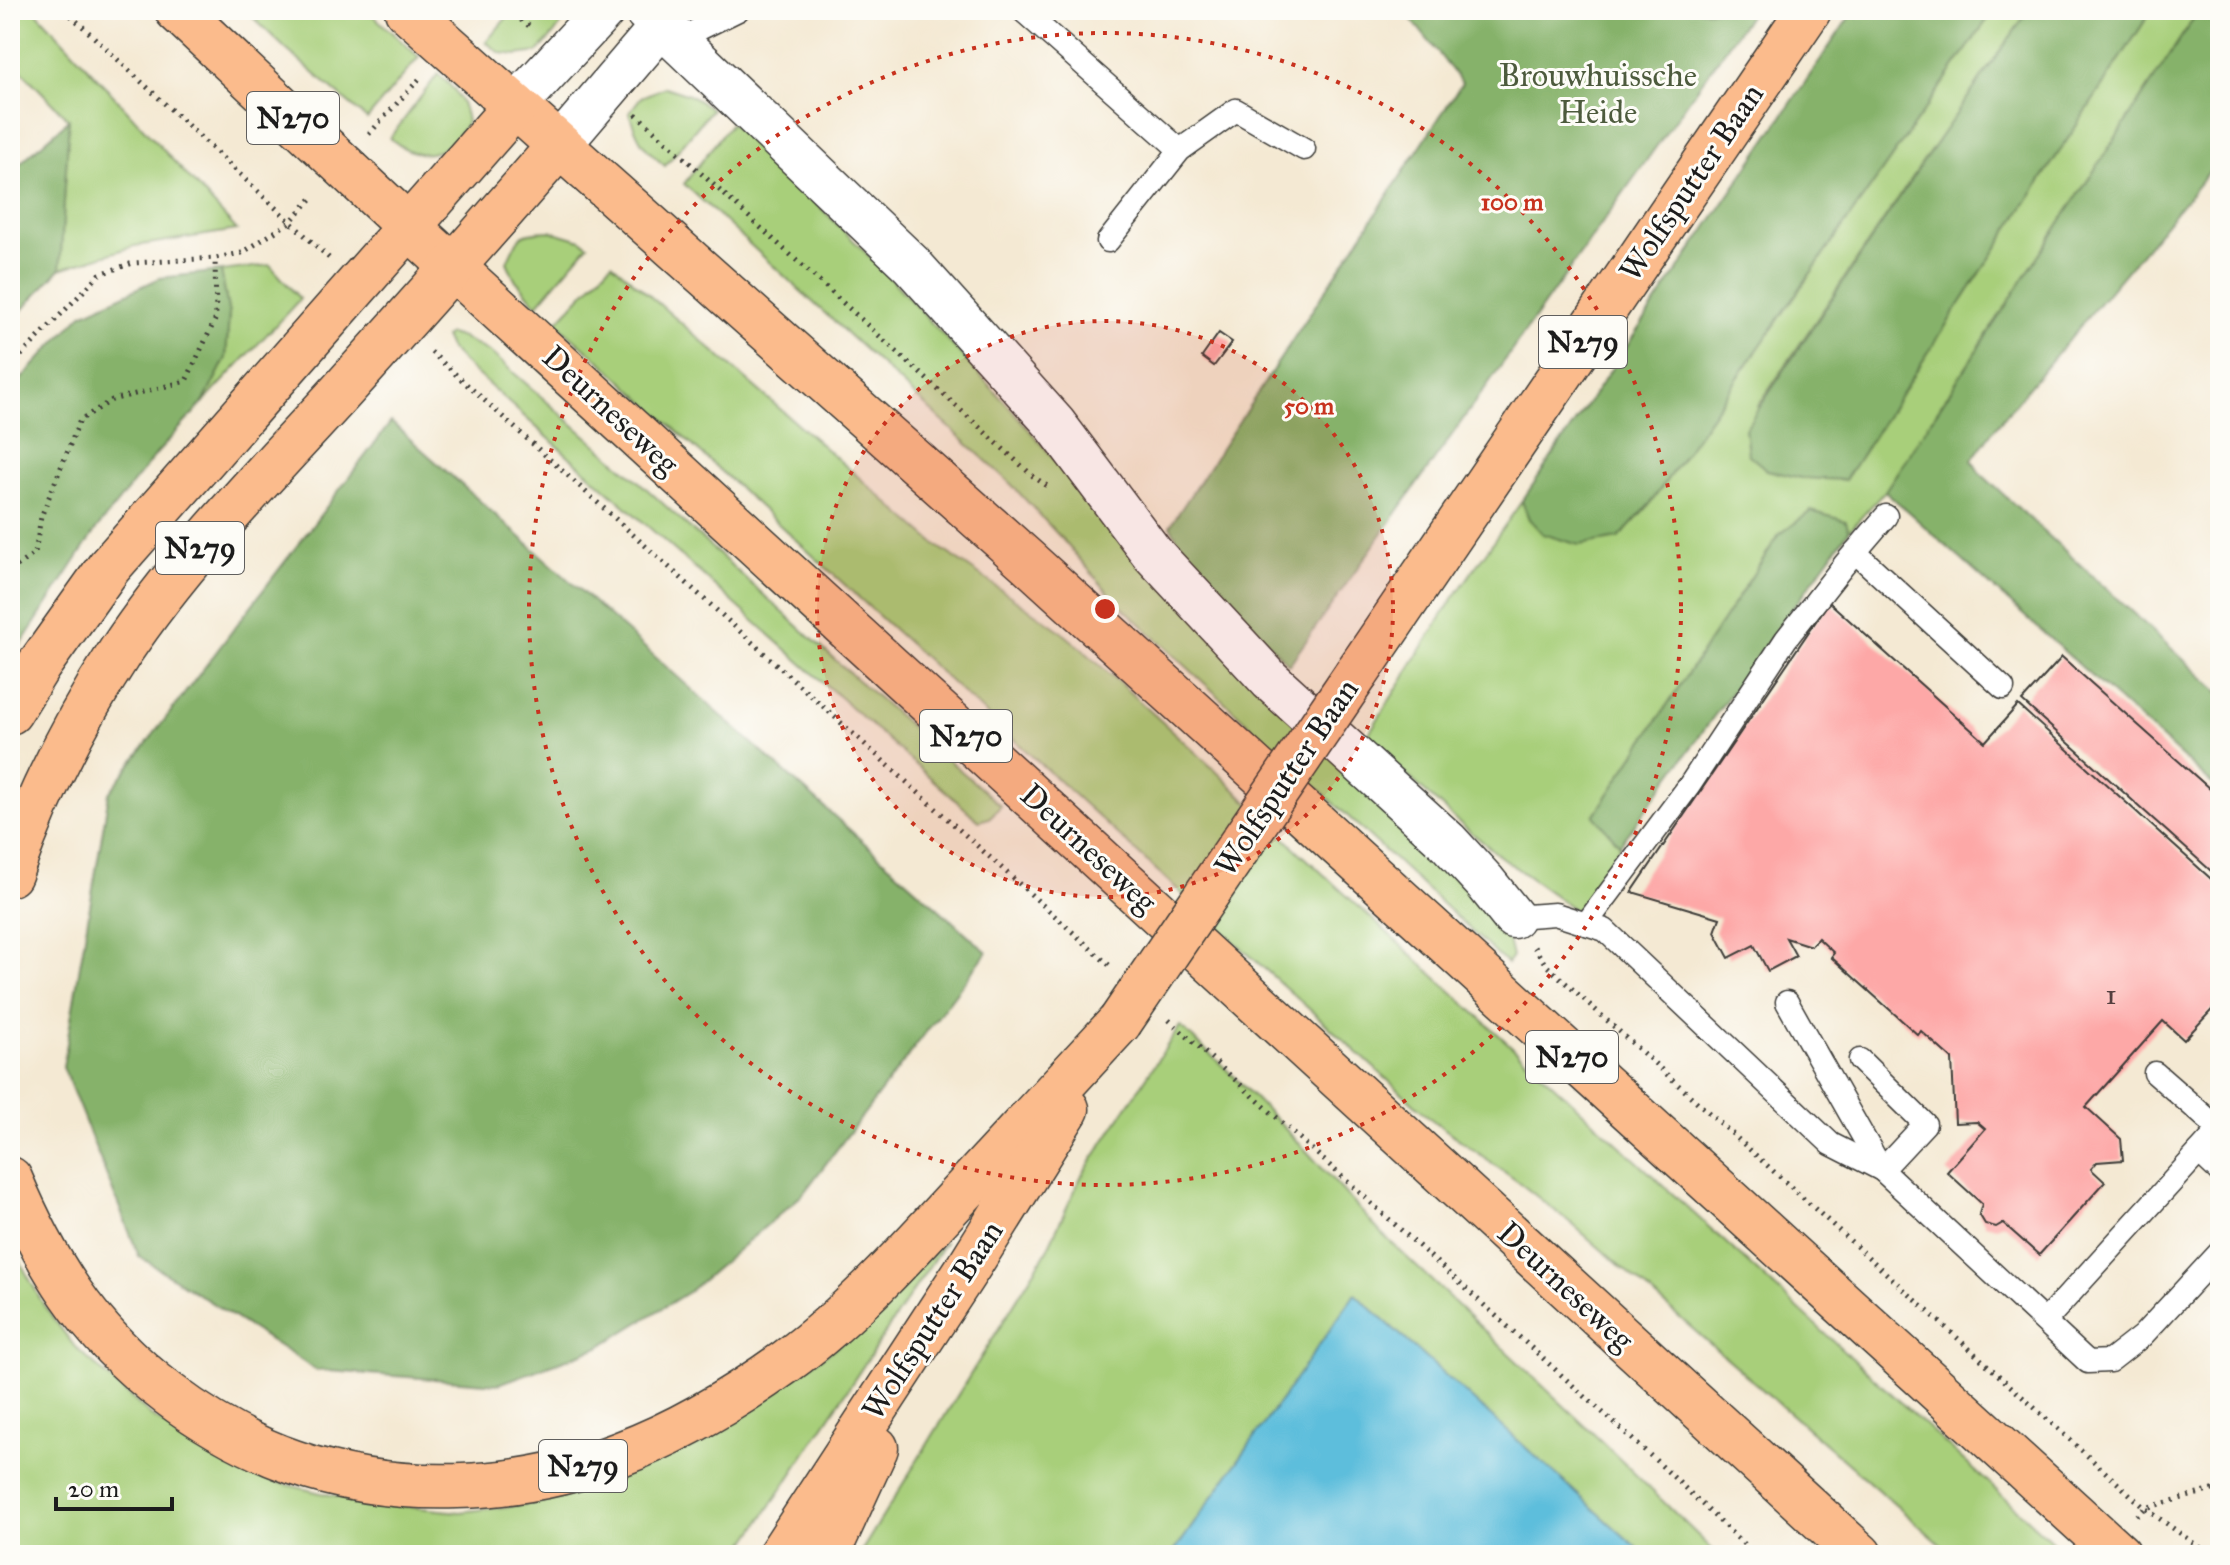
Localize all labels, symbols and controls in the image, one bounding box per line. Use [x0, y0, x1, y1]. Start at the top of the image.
park label: Brouwhuissche Heide [1499, 56, 1697, 132]
street label: Wolfsputter Baan [1611, 76, 1772, 288]
road number: N270 [247, 92, 339, 144]
text: 100 m [1481, 187, 1544, 217]
road number: N279 [1539, 316, 1627, 368]
street label: Deurneseweg [534, 337, 688, 484]
text: 50 m [1284, 391, 1335, 421]
road number: N279 [156, 522, 244, 574]
centre of rings [1091, 595, 1119, 623]
street label: Wolfsputter Baan [1206, 671, 1367, 883]
road number: N270 [920, 710, 1012, 762]
street label: Deurneseweg [1012, 775, 1166, 922]
house number: 1 [2105, 977, 2117, 1012]
road number: N270 [1526, 1031, 1618, 1083]
street label: Wolfsputter Baan [853, 1213, 1011, 1427]
street label: Deurneseweg [1489, 1213, 1643, 1360]
road number: N279 [539, 1440, 627, 1492]
scale bar [56, 1461, 172, 1511]
text: 20 m [68, 1474, 119, 1504]

